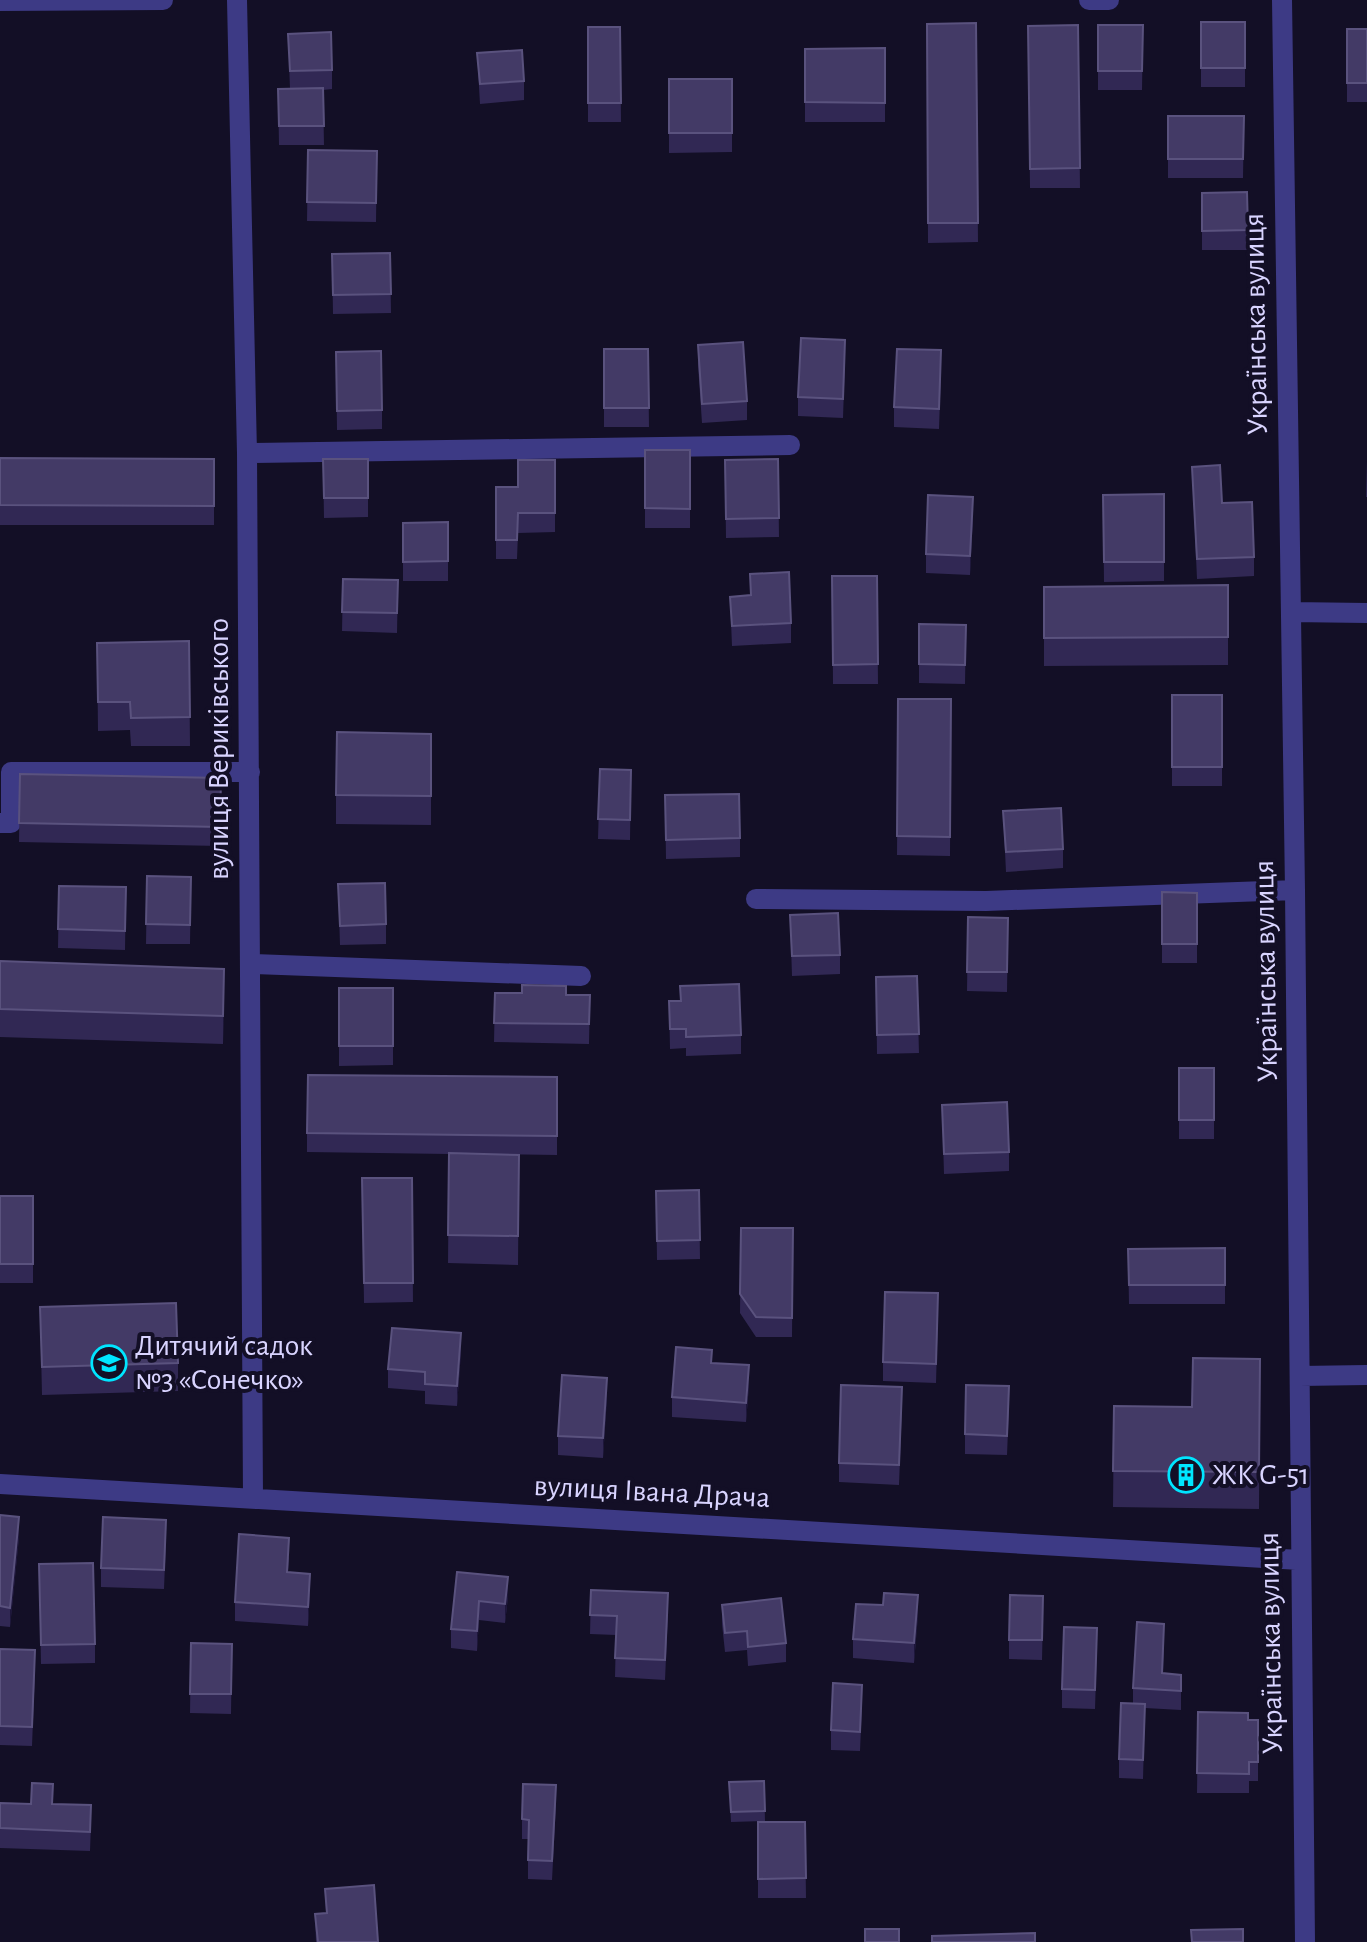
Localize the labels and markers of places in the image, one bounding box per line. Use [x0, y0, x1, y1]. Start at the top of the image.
place label: Дитячий садок №3 «Сонечко» [135, 1331, 313, 1395]
school or university icon: Дитячий садок №3 «Сонечко» [90, 1344, 128, 1382]
building icon: ЖК G-51 [1167, 1456, 1205, 1494]
place label: ЖК G-51 [1212, 1460, 1309, 1490]

